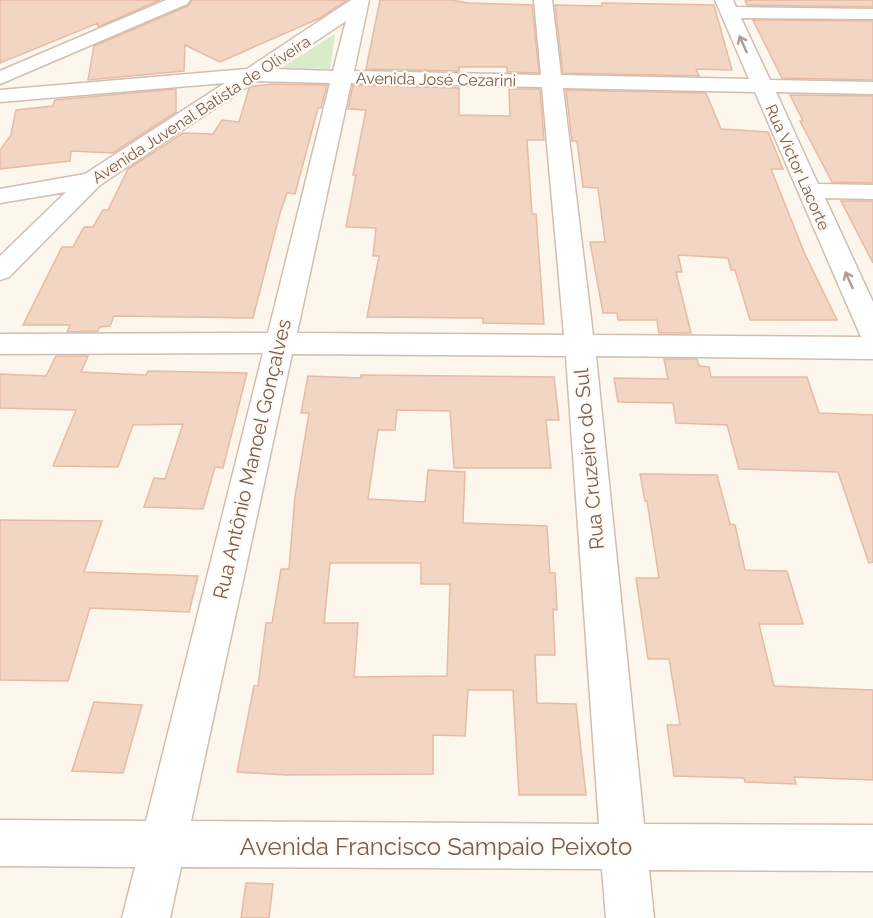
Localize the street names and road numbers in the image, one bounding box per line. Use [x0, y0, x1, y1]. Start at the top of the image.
street label: Avenida Juvenal Batista de Oliveira [89, 32, 314, 187]
street label: Avenida José Cezarini [356, 69, 516, 90]
street label: Rua Victor Lacorte [761, 101, 834, 233]
street label: Rua Antônio Manoel Gonçalves [208, 317, 296, 601]
street label: Rua Cruzeiro do Sul [569, 367, 609, 551]
street label: Avenida Francisco Sampaio Peixoto [240, 832, 632, 861]

